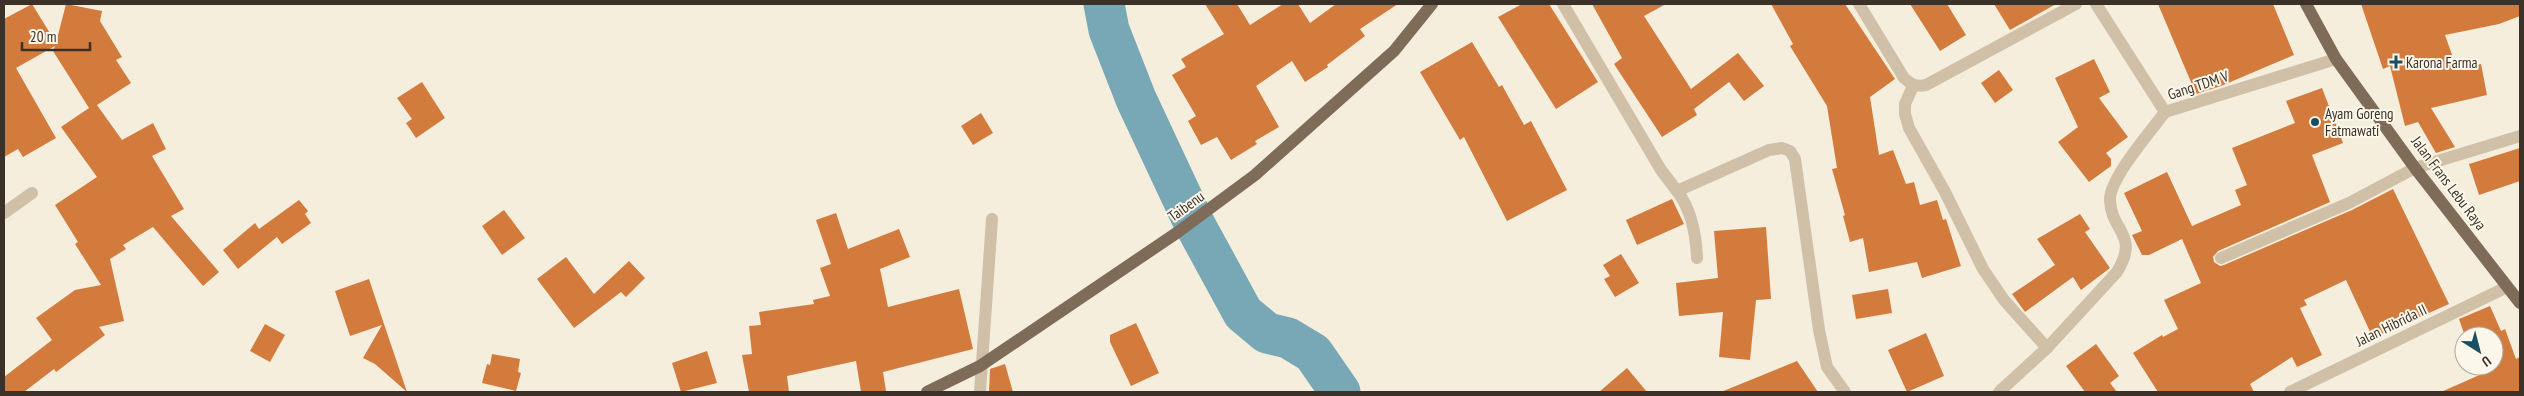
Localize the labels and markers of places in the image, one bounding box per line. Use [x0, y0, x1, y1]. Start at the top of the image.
place label: Karona Farma [2406, 53, 2478, 72]
marker: Karona Farma [2390, 56, 2402, 68]
place label: Ayam Goreng Fatmawati [2325, 104, 2393, 140]
marker: Ayam Goreng Fatmawati [2309, 116, 2321, 128]

